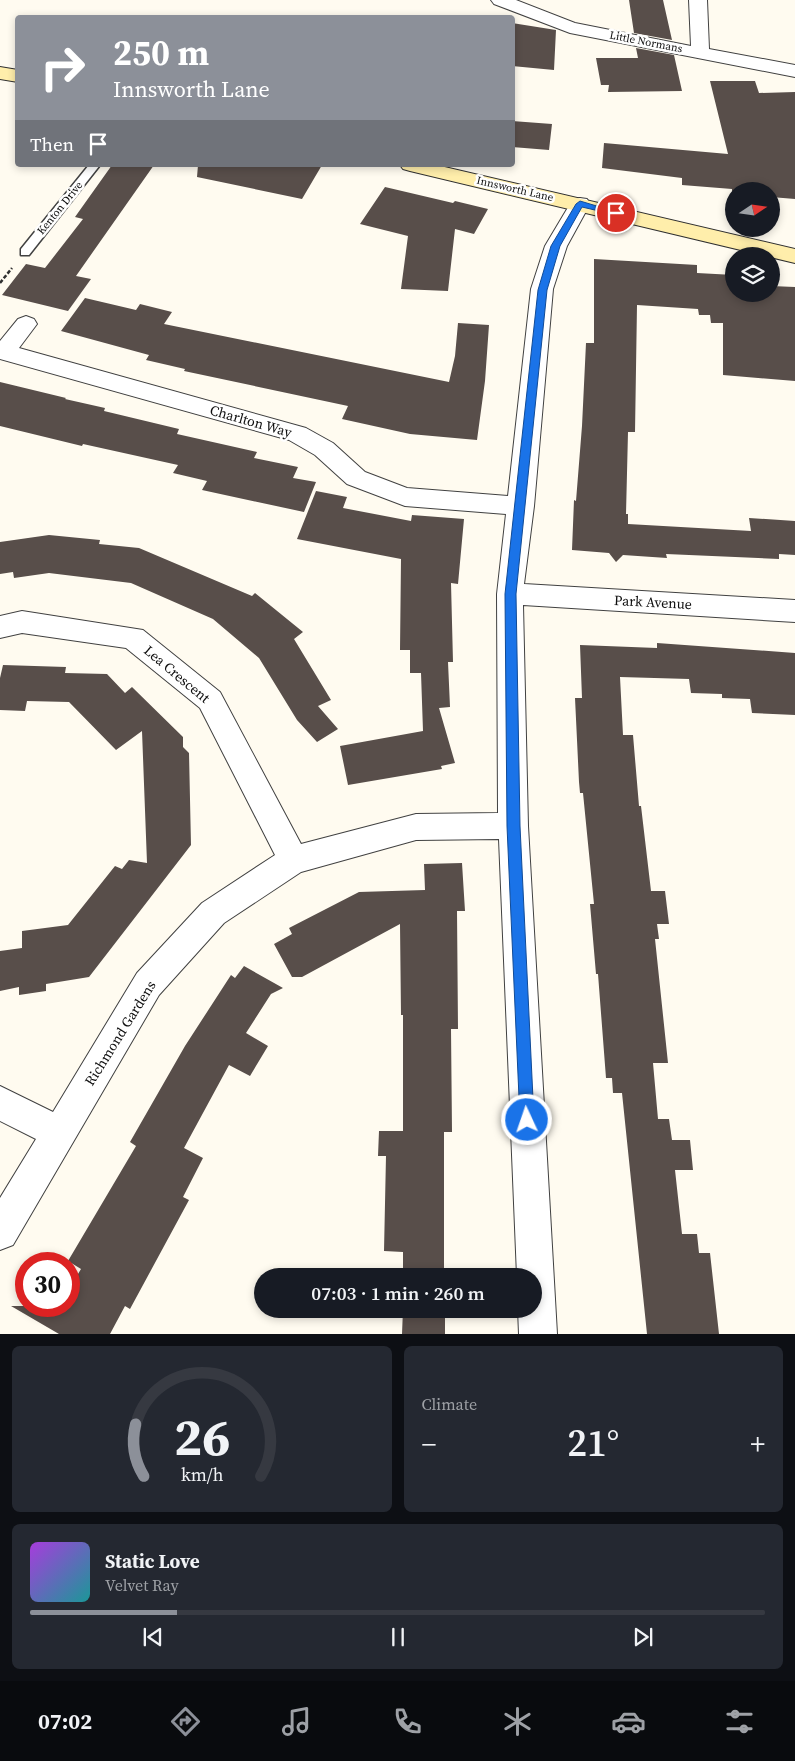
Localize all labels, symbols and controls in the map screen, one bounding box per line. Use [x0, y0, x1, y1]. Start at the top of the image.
street label: Little Normans [608, 28, 684, 56]
text: 250 m [113, 29, 209, 77]
icon: right [30, 35, 95, 100]
text: Innsworth Lane [113, 74, 270, 104]
icon: arrive [84, 130, 112, 158]
text: Then [30, 131, 74, 157]
street label: Innsworth Lane [475, 173, 555, 205]
street label: Kenton Drive [34, 178, 86, 238]
north arrow [725, 182, 780, 238]
map controls [725, 182, 780, 302]
pin [595, 192, 637, 234]
icon: arrive [602, 199, 630, 227]
button: layers [725, 247, 780, 302]
street label: Charlton Way [208, 400, 295, 442]
street label: Park Avenue [614, 590, 692, 614]
street label: Lea Crescent [140, 640, 215, 708]
street label: Richmond Gardens [80, 977, 160, 1089]
position arrow [500, 1093, 552, 1145]
speed limit sign: 30 [15, 1252, 80, 1317]
text: 07:03 · 1 min · 260 m [311, 1280, 485, 1306]
text: Climate [422, 1393, 477, 1415]
text: 26 [174, 1401, 230, 1472]
text: 21° [567, 1417, 619, 1469]
text: − [422, 1425, 436, 1463]
text: + [750, 1425, 765, 1463]
text: km/h [180, 1462, 223, 1487]
text: Static Love [105, 1548, 200, 1574]
text: Velvet Ray [105, 1574, 179, 1596]
icon: previous [139, 1623, 167, 1651]
icon: pause [384, 1623, 412, 1651]
icon: next [629, 1623, 657, 1651]
icon: directions [168, 1704, 203, 1739]
icon: music [279, 1704, 314, 1739]
icon: phone [390, 1704, 425, 1739]
icon: climate [500, 1704, 535, 1739]
icon: car [611, 1704, 646, 1739]
icon: filters [722, 1704, 757, 1739]
text: 07:02 [38, 1706, 92, 1736]

